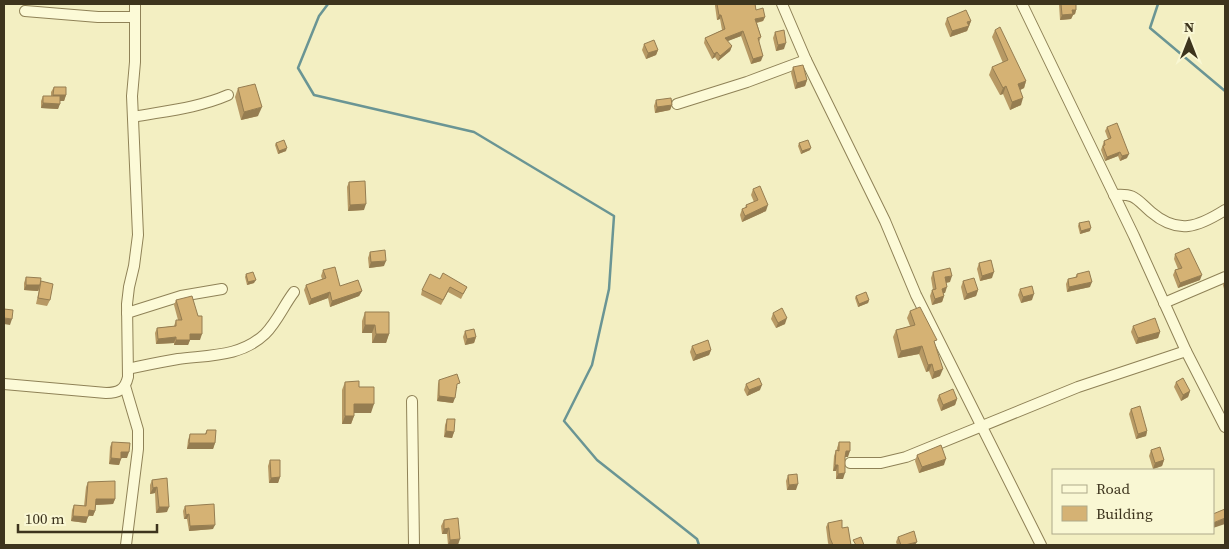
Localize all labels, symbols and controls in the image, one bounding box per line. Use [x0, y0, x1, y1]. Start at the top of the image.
north arrow [1164, 15, 1214, 65]
text: N [1184, 17, 1194, 37]
legend [1052, 469, 1214, 534]
text: Road [1096, 478, 1130, 499]
scale bar [18, 502, 156, 534]
text: Building [1096, 503, 1153, 524]
text: 100 m [25, 508, 65, 529]

